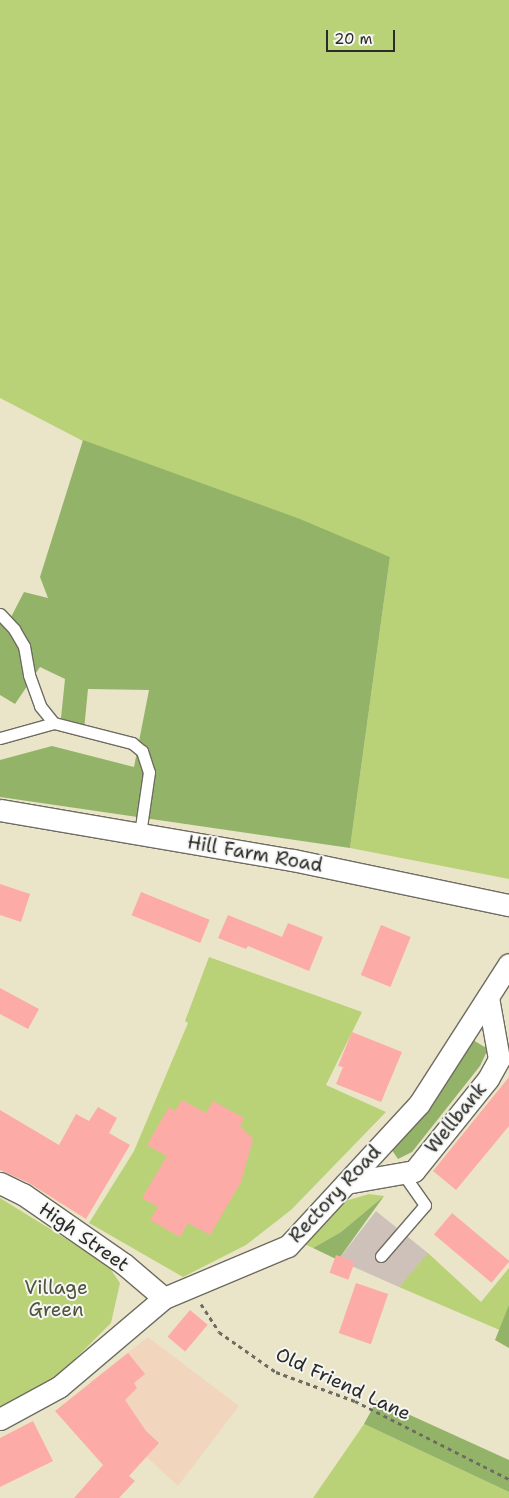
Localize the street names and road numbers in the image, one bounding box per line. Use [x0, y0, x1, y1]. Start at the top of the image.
street label: Hill Farm Road [186, 831, 324, 877]
street label: Wellbank [420, 1078, 492, 1158]
street label: Rectory Road [284, 1141, 386, 1247]
street label: High Street [35, 1198, 133, 1276]
street label: Old Friend Lane [272, 1343, 414, 1425]

